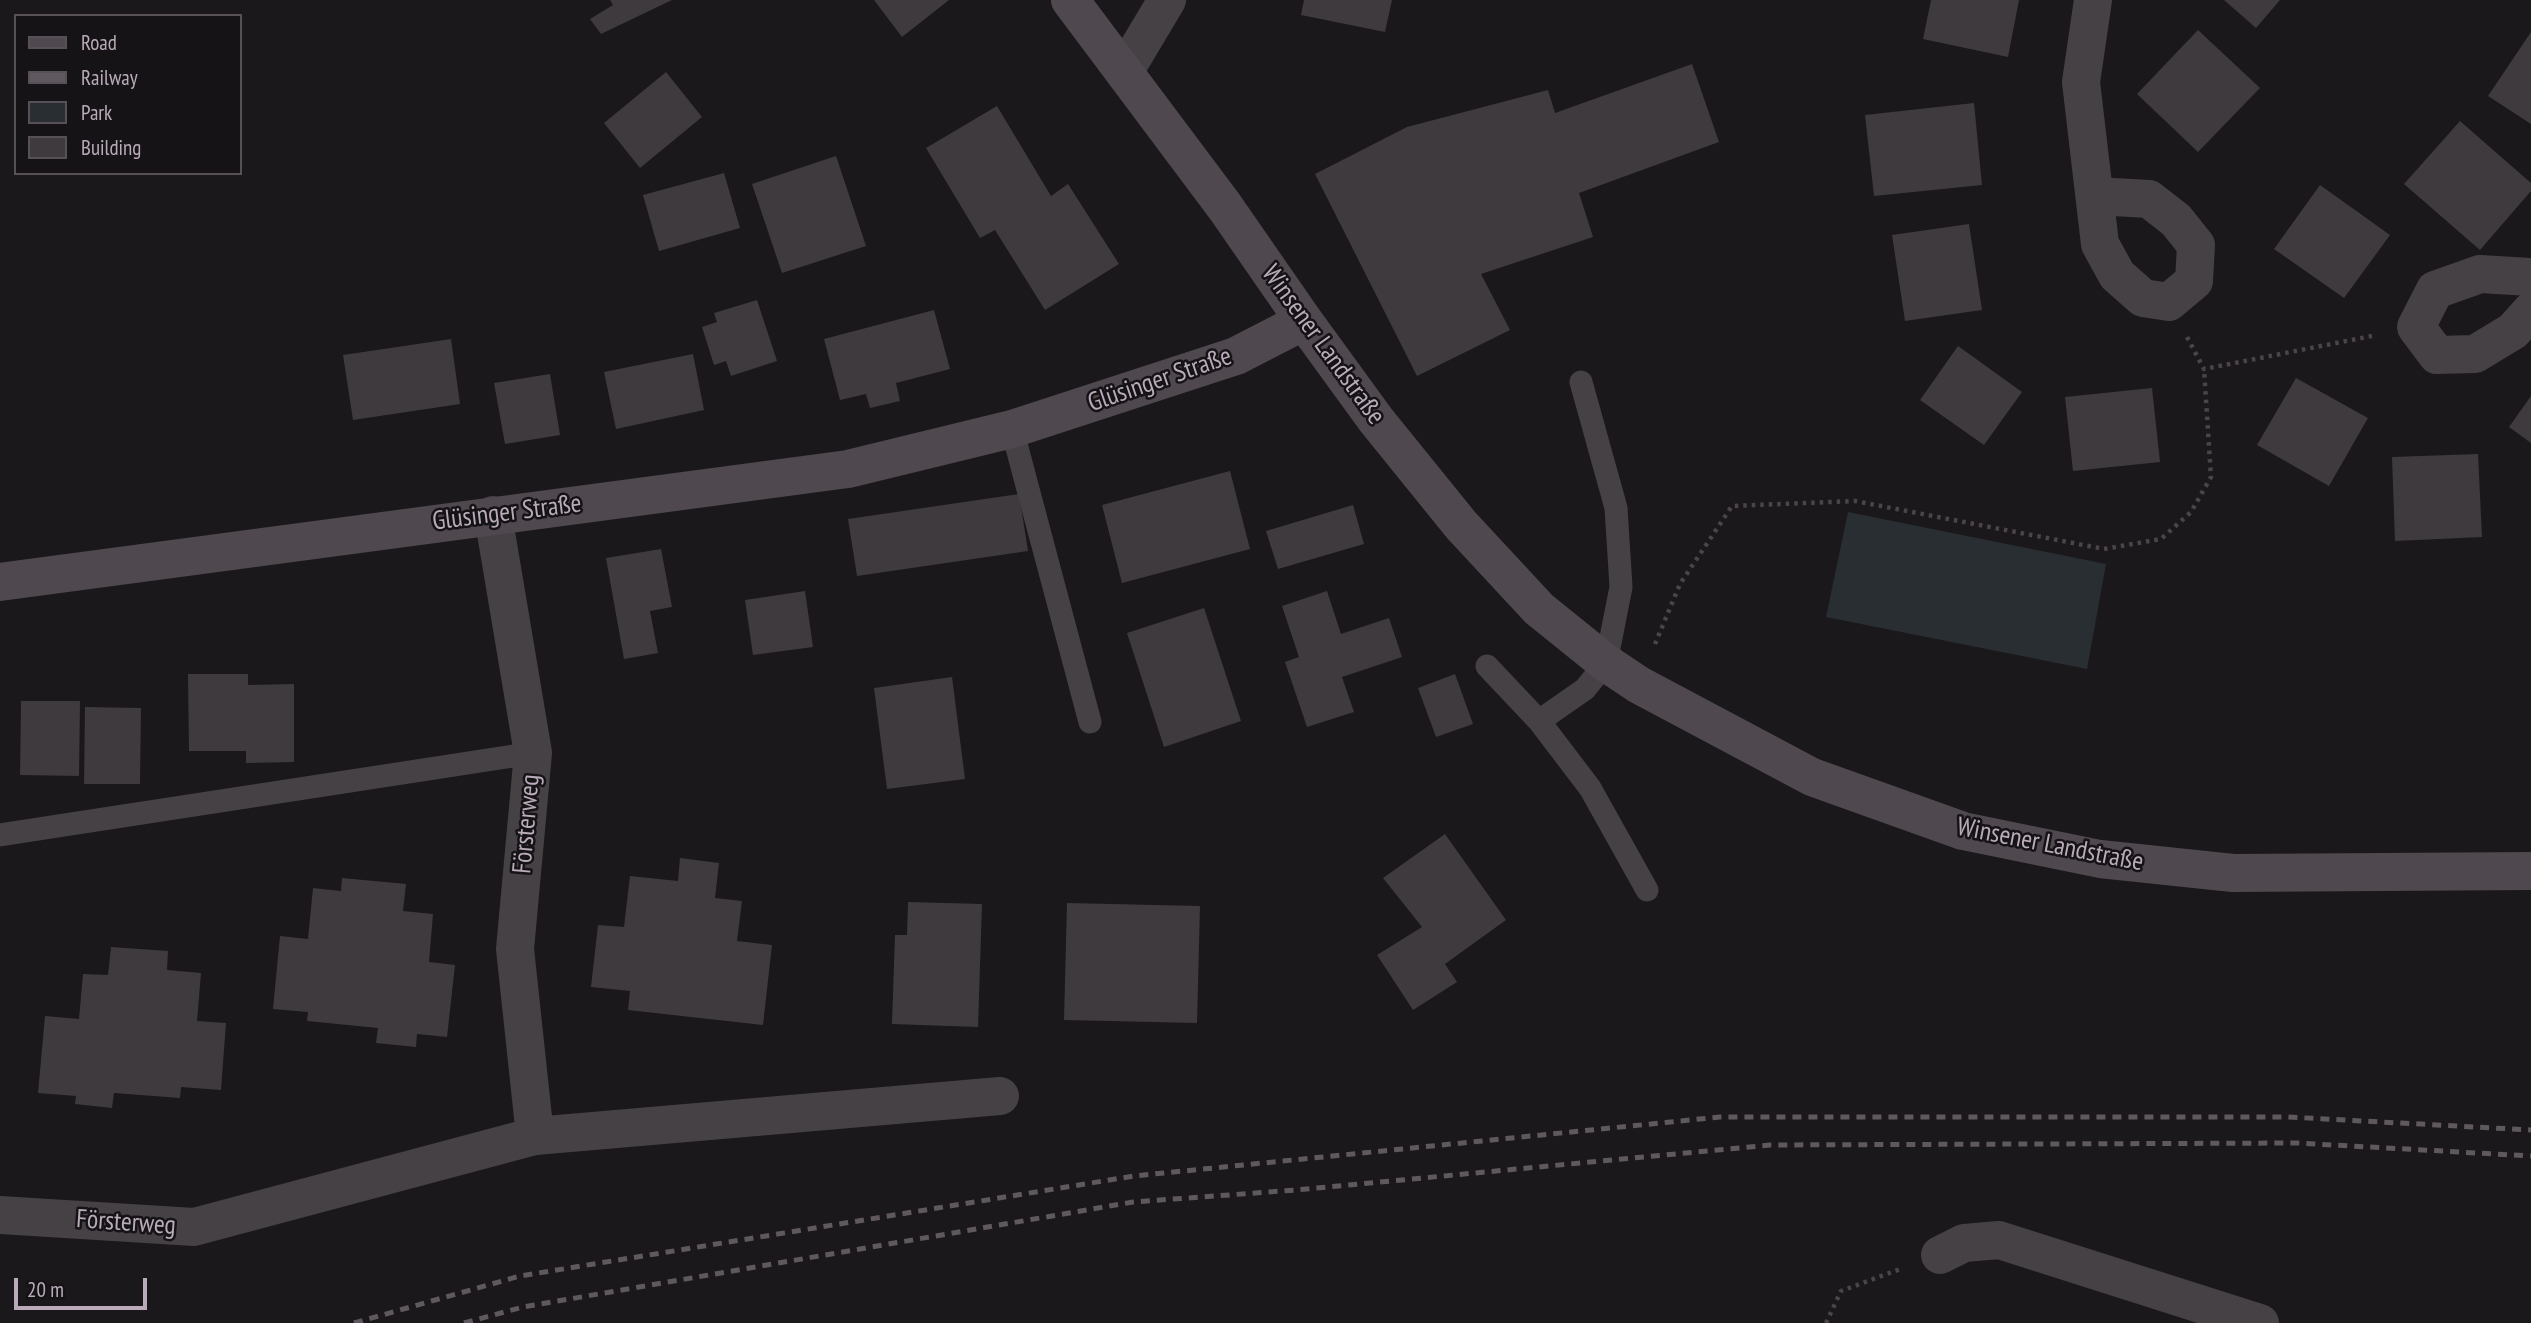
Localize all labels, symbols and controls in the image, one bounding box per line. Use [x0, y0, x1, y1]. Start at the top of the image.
legend [14, 14, 242, 175]
text: Road [81, 29, 117, 56]
text: Railway [81, 64, 138, 91]
text: Park [81, 99, 112, 126]
text: Building [81, 134, 141, 161]
street label: Winsener Landstraße [1255, 259, 1391, 431]
street label: Glüsinger Straße [1084, 341, 1236, 419]
street label: Glüsinger Straße [431, 488, 583, 538]
street label: Försterweg [507, 773, 547, 875]
street label: Winsener Landstraße [1954, 812, 2146, 878]
street label: Försterweg [75, 1204, 177, 1242]
scale bar [18, 1264, 150, 1308]
text: 20 m [27, 1276, 64, 1303]

